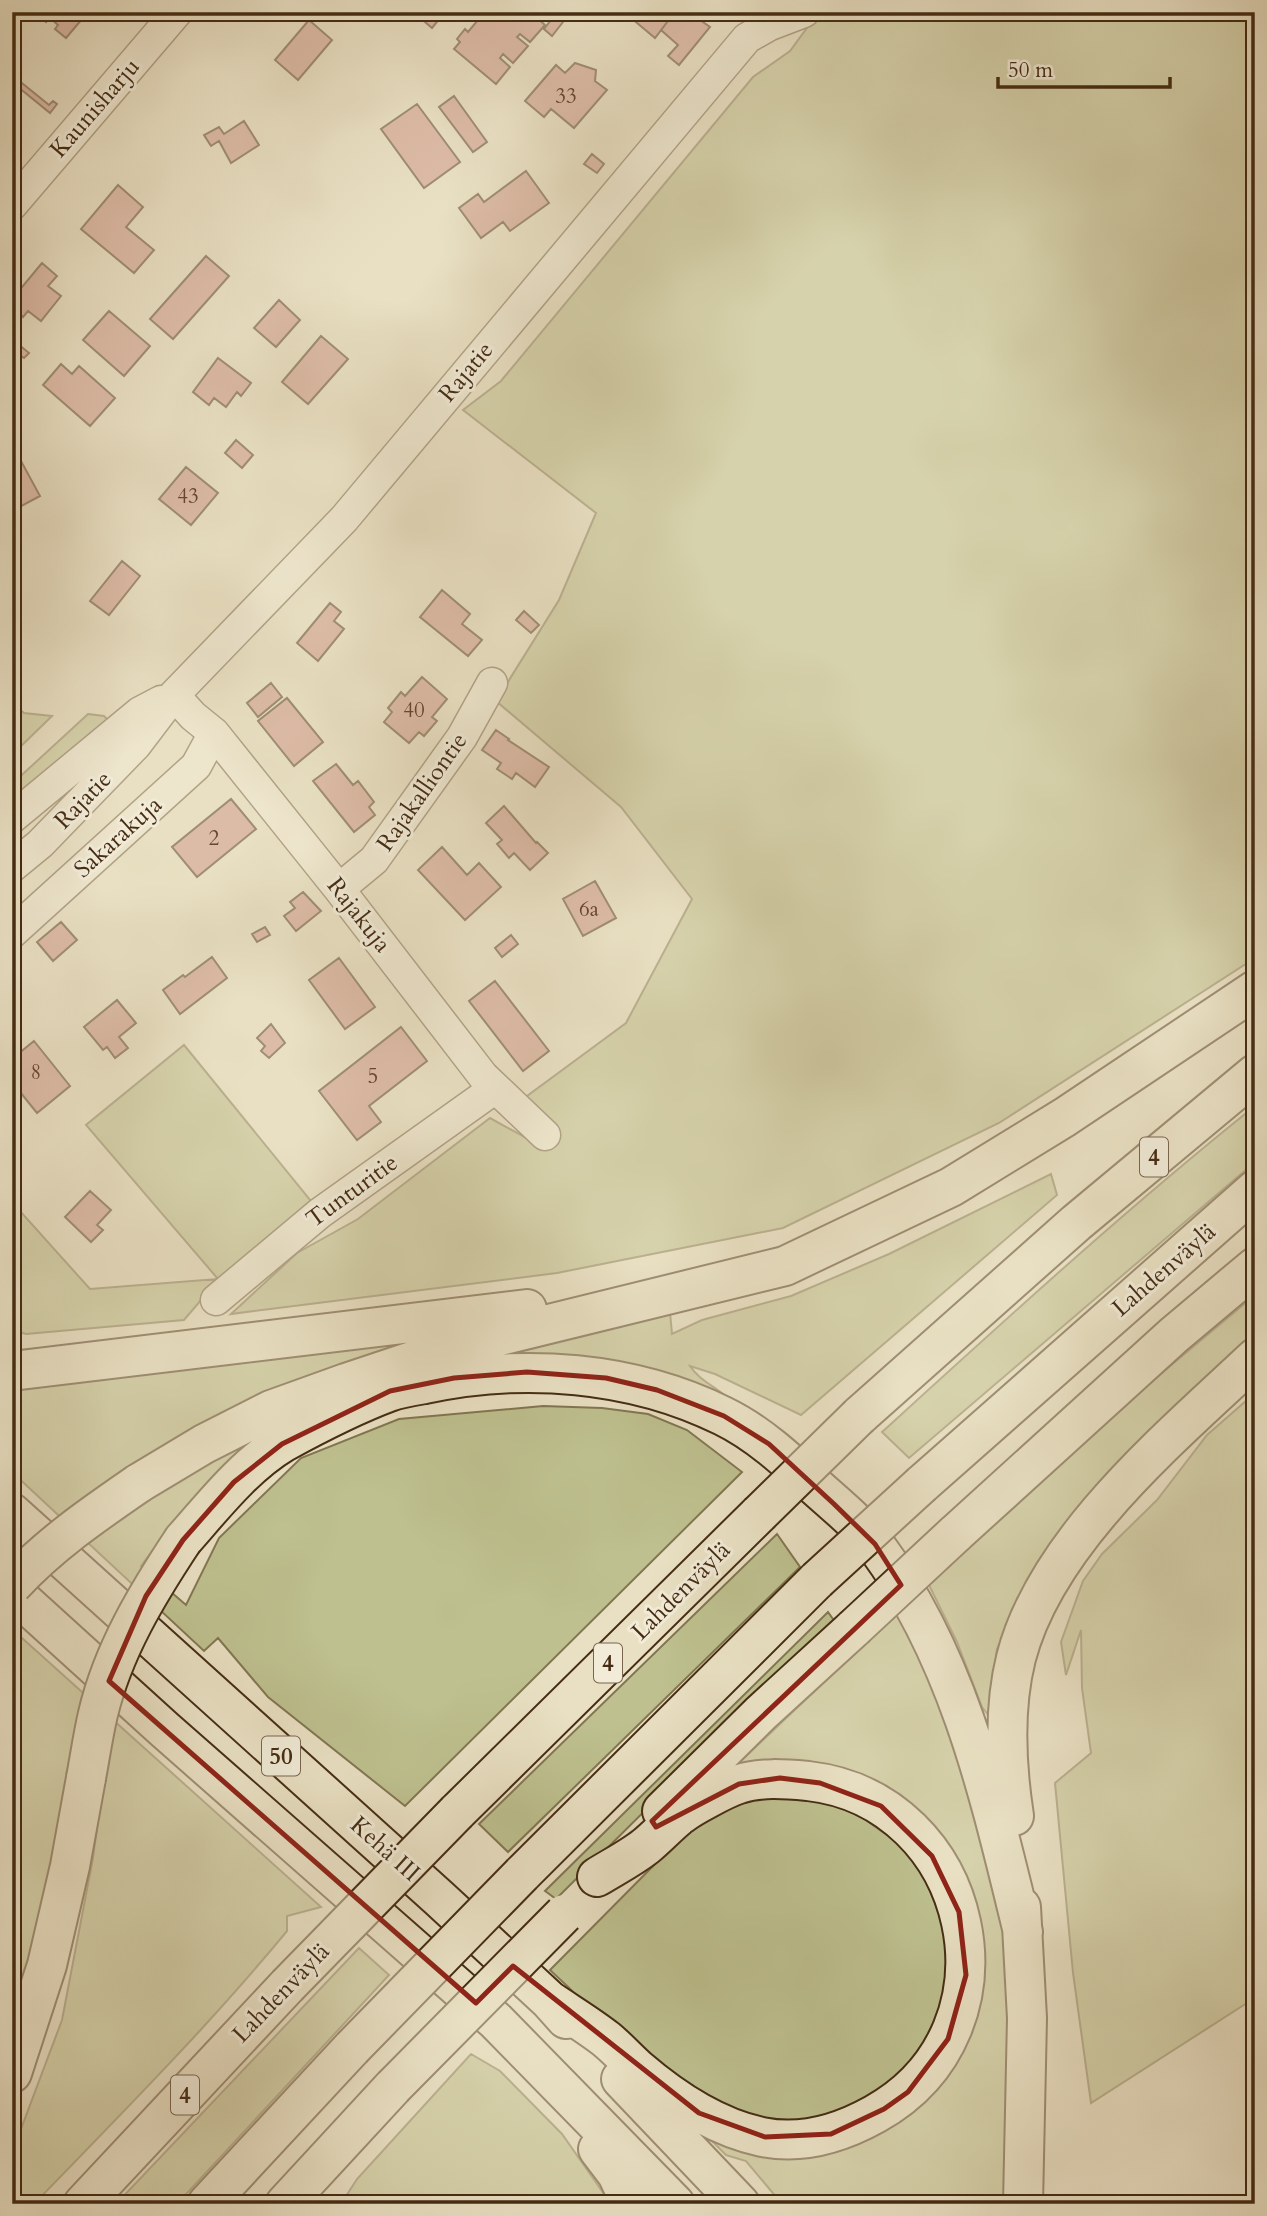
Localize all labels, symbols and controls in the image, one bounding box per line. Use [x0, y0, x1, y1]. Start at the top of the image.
scale bar [998, 46, 1169, 90]
street label: Kaunisharju [43, 51, 147, 165]
text: 50 m [1008, 56, 1053, 85]
house number: 33 [555, 82, 577, 111]
street label: Rajatie [431, 335, 501, 409]
house number: 43 [177, 482, 199, 511]
house number: 40 [403, 696, 425, 725]
street label: Rajakalliontie [369, 726, 475, 858]
street label: Rajatie [47, 764, 119, 836]
street label: Sakarakuja [67, 788, 170, 885]
house number: 2 [209, 824, 220, 853]
street label: Rajakuja [319, 870, 399, 960]
house number: 6a [579, 895, 599, 924]
house number: 8 [31, 1058, 41, 1087]
house number: 5 [368, 1062, 378, 1091]
road number: 4 [1140, 1138, 1168, 1176]
street label: Tunturitie [299, 1147, 405, 1235]
street label: Lahdenväylä [1105, 1215, 1223, 1324]
street label: Lahdenväylä [624, 1534, 738, 1648]
road number: 4 [594, 1644, 622, 1682]
road number: 50 [262, 1736, 300, 1776]
street label: Kehä III [343, 1809, 427, 1889]
street label: Lahdenväylä [225, 1935, 337, 2050]
road number: 4 [171, 2076, 199, 2114]

